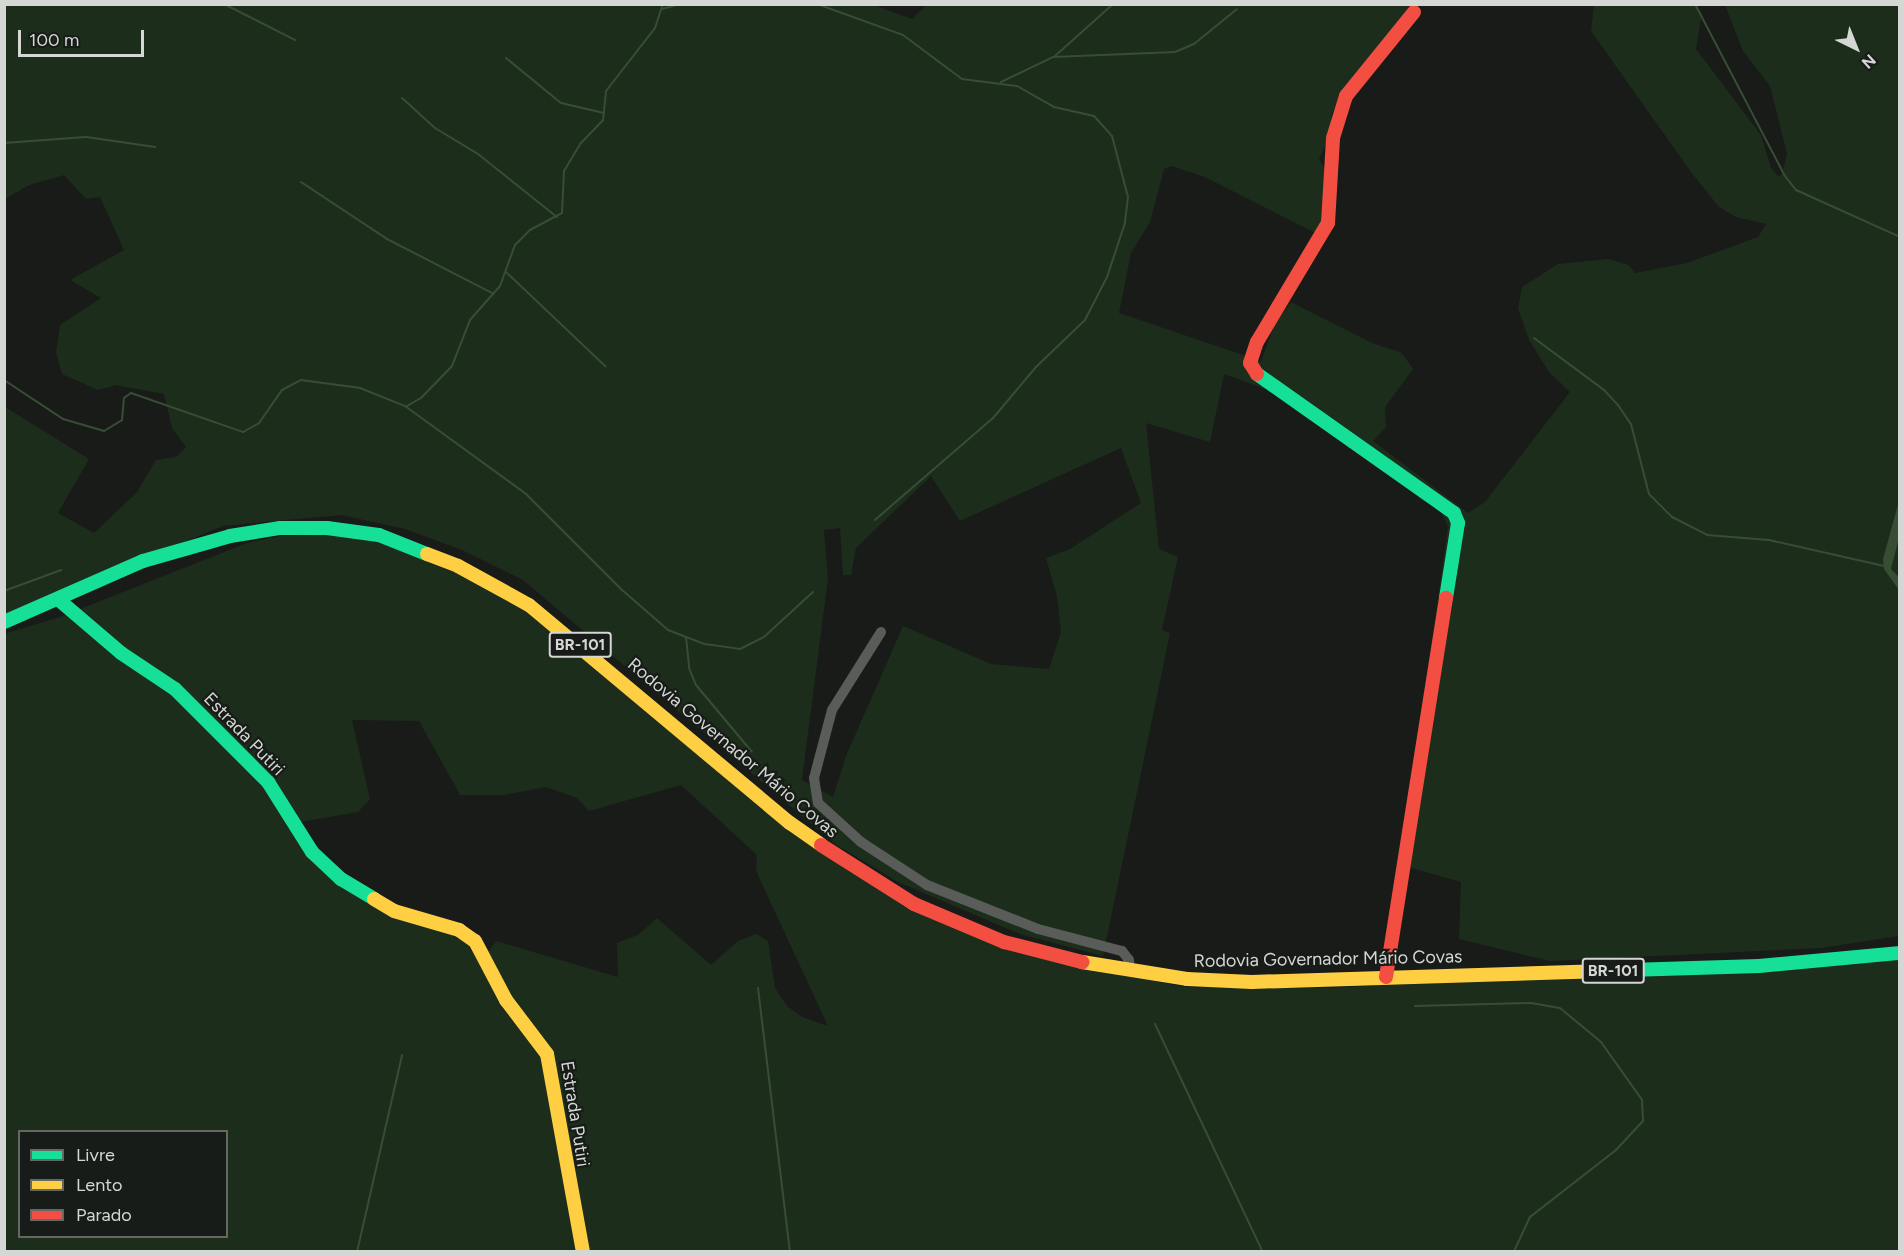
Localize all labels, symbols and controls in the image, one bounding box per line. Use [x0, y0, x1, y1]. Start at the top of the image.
scale bar [21, 18, 147, 56]
north arrow [1826, 18, 1886, 78]
text: 100 m [29, 29, 79, 51]
text: N [1858, 50, 1880, 73]
road number: BR-101 [548, 632, 612, 658]
street label: Rodovia Governador Mário Covas [623, 653, 843, 843]
street label: Estrada Putiri [199, 688, 289, 780]
street label: Rodovia Governador Mário Covas [1193, 946, 1463, 972]
road number: BR-101 [1582, 958, 1644, 984]
street label: Estrada Putiri [556, 1060, 594, 1168]
legend [18, 1130, 228, 1238]
text: Livre [76, 1144, 115, 1166]
text: Lento [76, 1174, 122, 1196]
text: Parado [76, 1204, 132, 1226]

